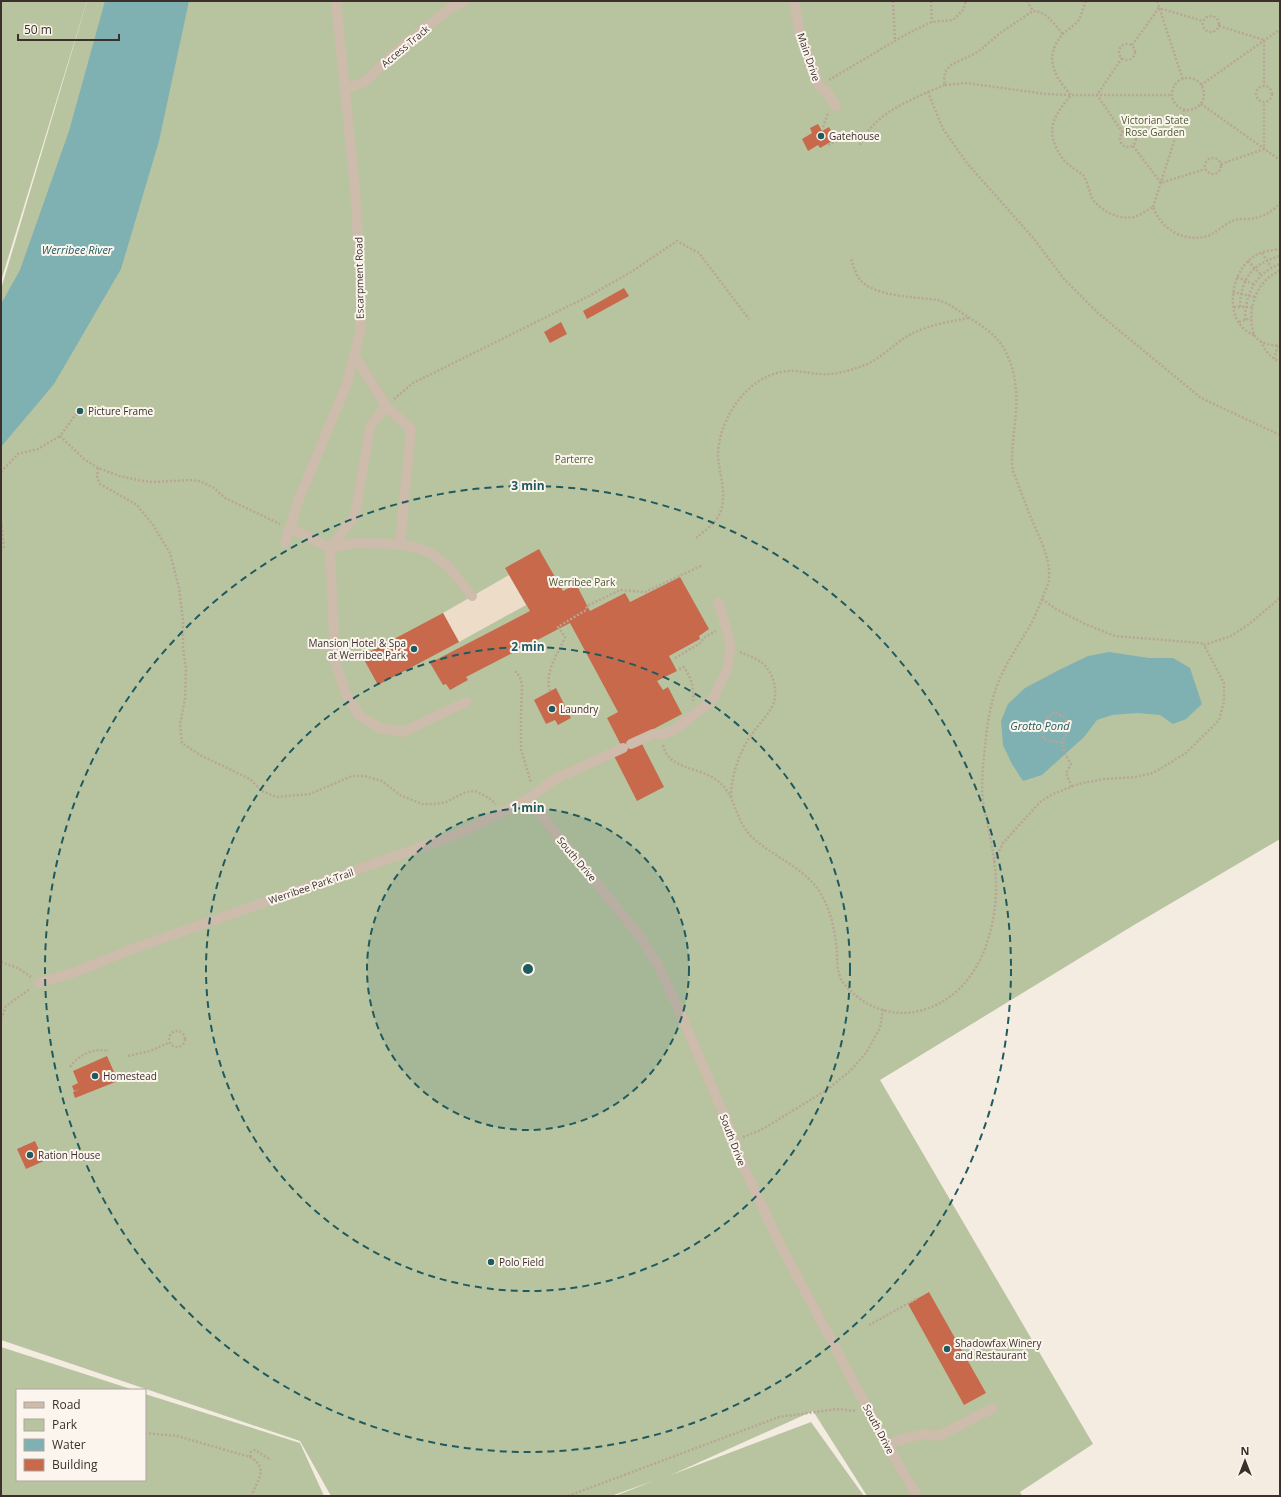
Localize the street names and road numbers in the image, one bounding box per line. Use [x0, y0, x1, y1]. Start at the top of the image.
street label: Access Track [378, 21, 433, 70]
street label: Main Drive [794, 31, 824, 83]
street label: Escarpment Road [351, 237, 367, 319]
street label: South Drive [554, 834, 600, 885]
street label: Werribee Park Trail [267, 865, 355, 907]
street label: South Drive [717, 1112, 749, 1168]
street label: South Drive [860, 1402, 898, 1457]

